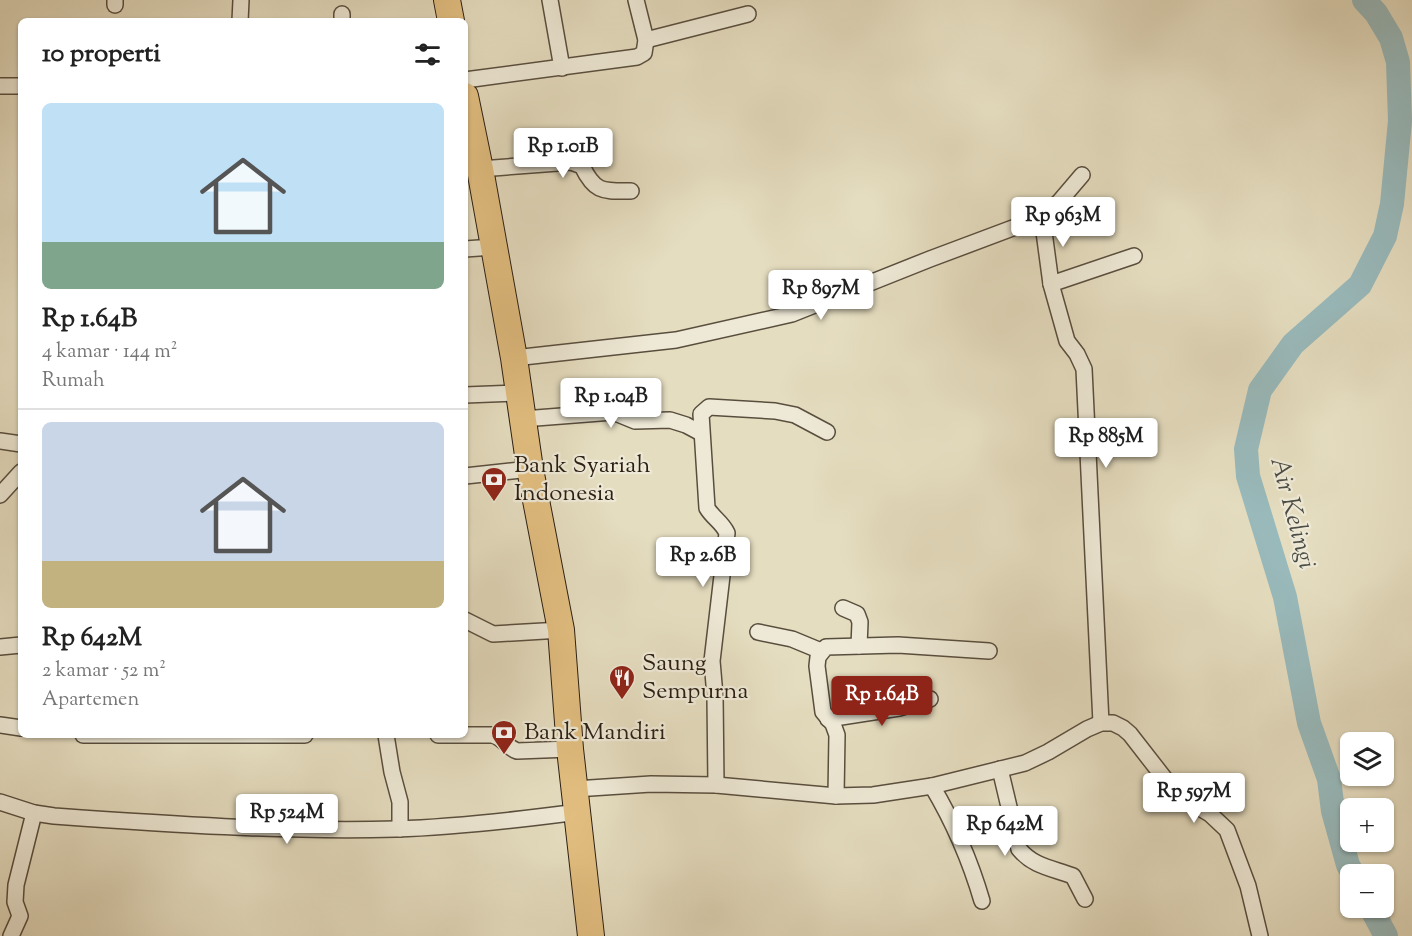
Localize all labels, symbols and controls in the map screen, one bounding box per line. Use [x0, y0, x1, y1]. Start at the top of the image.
text: 10 properti [42, 36, 161, 73]
icon: filters [411, 38, 444, 71]
pin: Rp 1.01B [501, 128, 625, 179]
text: Rp 1.01B [528, 133, 598, 162]
icon: home [189, 142, 297, 250]
pin: Rp 963M [1008, 197, 1118, 248]
text: Rp 963M [1025, 202, 1101, 231]
pin: Rp 897M [766, 270, 876, 321]
text: Rp 897M [782, 275, 860, 304]
text: Rp 1.64B [42, 301, 137, 338]
text: 4 kamar · 144 m² [42, 338, 178, 367]
text: Rumah [42, 367, 105, 396]
pin: Rp 1.04B [549, 378, 673, 429]
text: Rp 1.04B [574, 383, 648, 412]
pin: Rp 885M [1051, 418, 1161, 469]
text: Rp 885M [1069, 423, 1143, 452]
place label: Bank Syariah Indonesia [514, 449, 651, 511]
water label: Air Kelingi [1259, 453, 1325, 573]
icon: home [189, 461, 297, 569]
bank icon: Bank Syariah Indonesia [479, 465, 509, 503]
pin: Rp 2.6B [648, 537, 758, 588]
text: Rp 2.6B [670, 542, 736, 571]
text: Rp 642M [42, 620, 142, 657]
place label: Saung Sempurna [642, 647, 749, 709]
text: 2 kamar · 52 m² [42, 657, 166, 686]
restaurant icon: Saung Sempurna [607, 663, 637, 701]
pin: Rp 1.64B [820, 676, 944, 727]
text: Rp 1.64B [845, 681, 919, 710]
text: Apartemen [42, 686, 139, 715]
place label: Bank Mandiri [524, 716, 666, 750]
bank icon: Bank Mandiri [489, 718, 519, 756]
map controls [1340, 732, 1394, 918]
button: layers [1340, 732, 1394, 786]
pin: Rp 597M [1139, 773, 1249, 824]
text: Rp 597M [1157, 778, 1231, 807]
pin: Rp 524M [232, 794, 342, 845]
button: + [1340, 798, 1394, 852]
text: Rp 524M [250, 799, 324, 828]
pin: Rp 642M [950, 806, 1060, 857]
text: Rp 642M [967, 811, 1043, 840]
button: − [1340, 864, 1394, 918]

